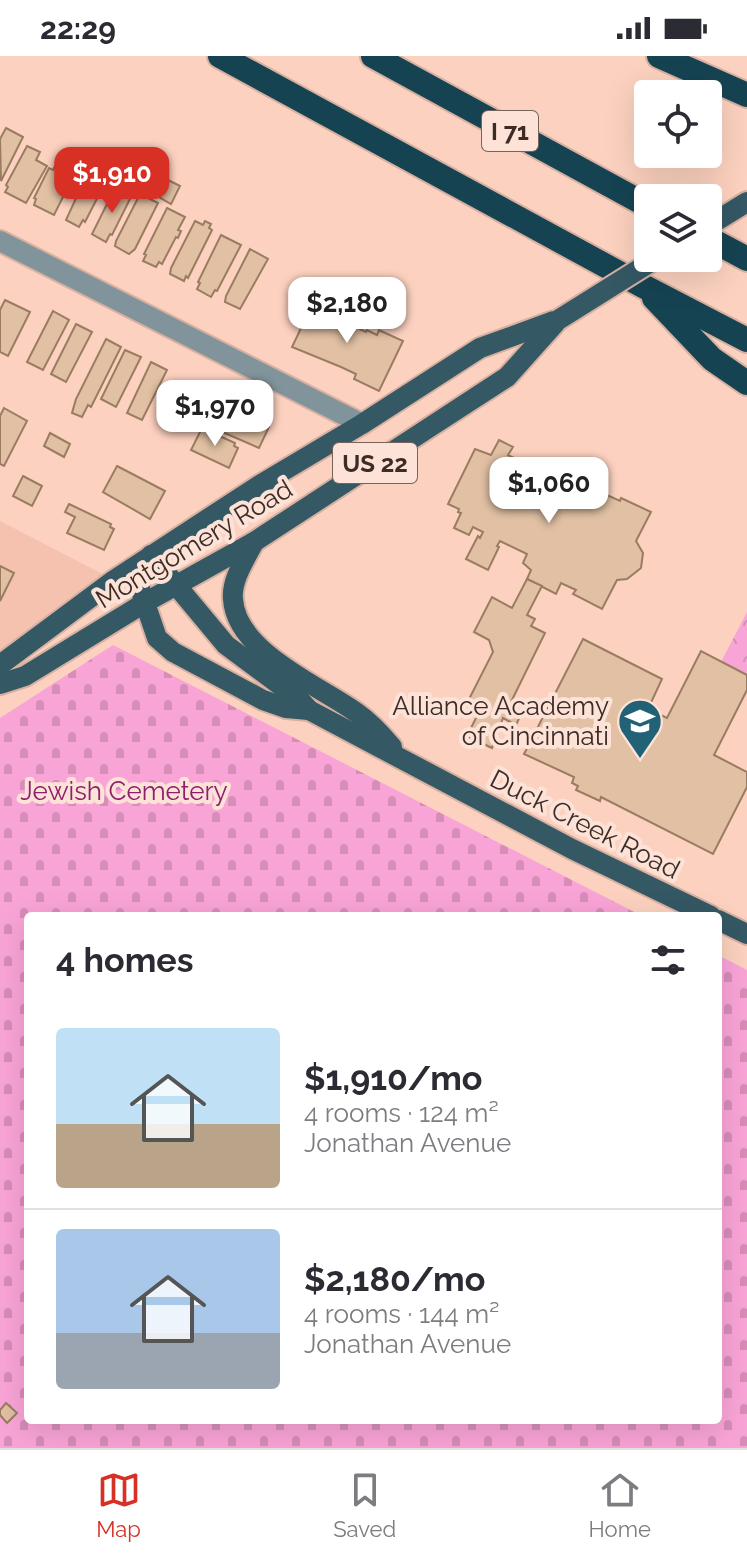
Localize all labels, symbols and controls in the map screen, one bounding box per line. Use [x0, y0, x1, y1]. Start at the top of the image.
text: 22:29 [40, 11, 116, 46]
map controls [634, 80, 722, 272]
button: locate [634, 80, 722, 168]
road number: I 71 [482, 111, 538, 151]
pin: $1,910 [47, 147, 177, 215]
text: $1,910 [72, 158, 152, 188]
button: layers [634, 184, 722, 272]
pin: $2,180 [282, 277, 412, 345]
text: $2,180 [306, 288, 388, 318]
pin: $1,970 [150, 380, 280, 448]
text: $1,970 [174, 391, 256, 421]
road number: US 22 [333, 443, 417, 483]
pin: $1,060 [484, 457, 614, 525]
text: $1,060 [507, 468, 591, 498]
street label: Montgomery Road [90, 474, 298, 614]
place label: Alliance Academy of Cincinnati [392, 691, 609, 751]
school or university icon: Alliance Academy of Cincinnati [616, 697, 664, 760]
street label: Duck Creek Road [485, 763, 685, 885]
park label: Jewish Cemetery [20, 776, 228, 806]
icon: filters [646, 938, 690, 982]
text: 4 homes [56, 940, 194, 980]
text: $1,910/mo [304, 1058, 482, 1098]
icon: home [120, 1060, 216, 1156]
text: 4 rooms · 124 m² [304, 1098, 499, 1128]
text: Jonathan Avenue [304, 1128, 511, 1158]
text: $2,180/mo [304, 1259, 485, 1299]
icon: home [120, 1261, 216, 1357]
text: 4 rooms · 144 m² [304, 1299, 499, 1329]
text: Jonathan Avenue [304, 1329, 511, 1359]
tab: Map [96, 1468, 141, 1542]
tab: Saved [333, 1468, 396, 1542]
tab: Home [589, 1468, 651, 1542]

